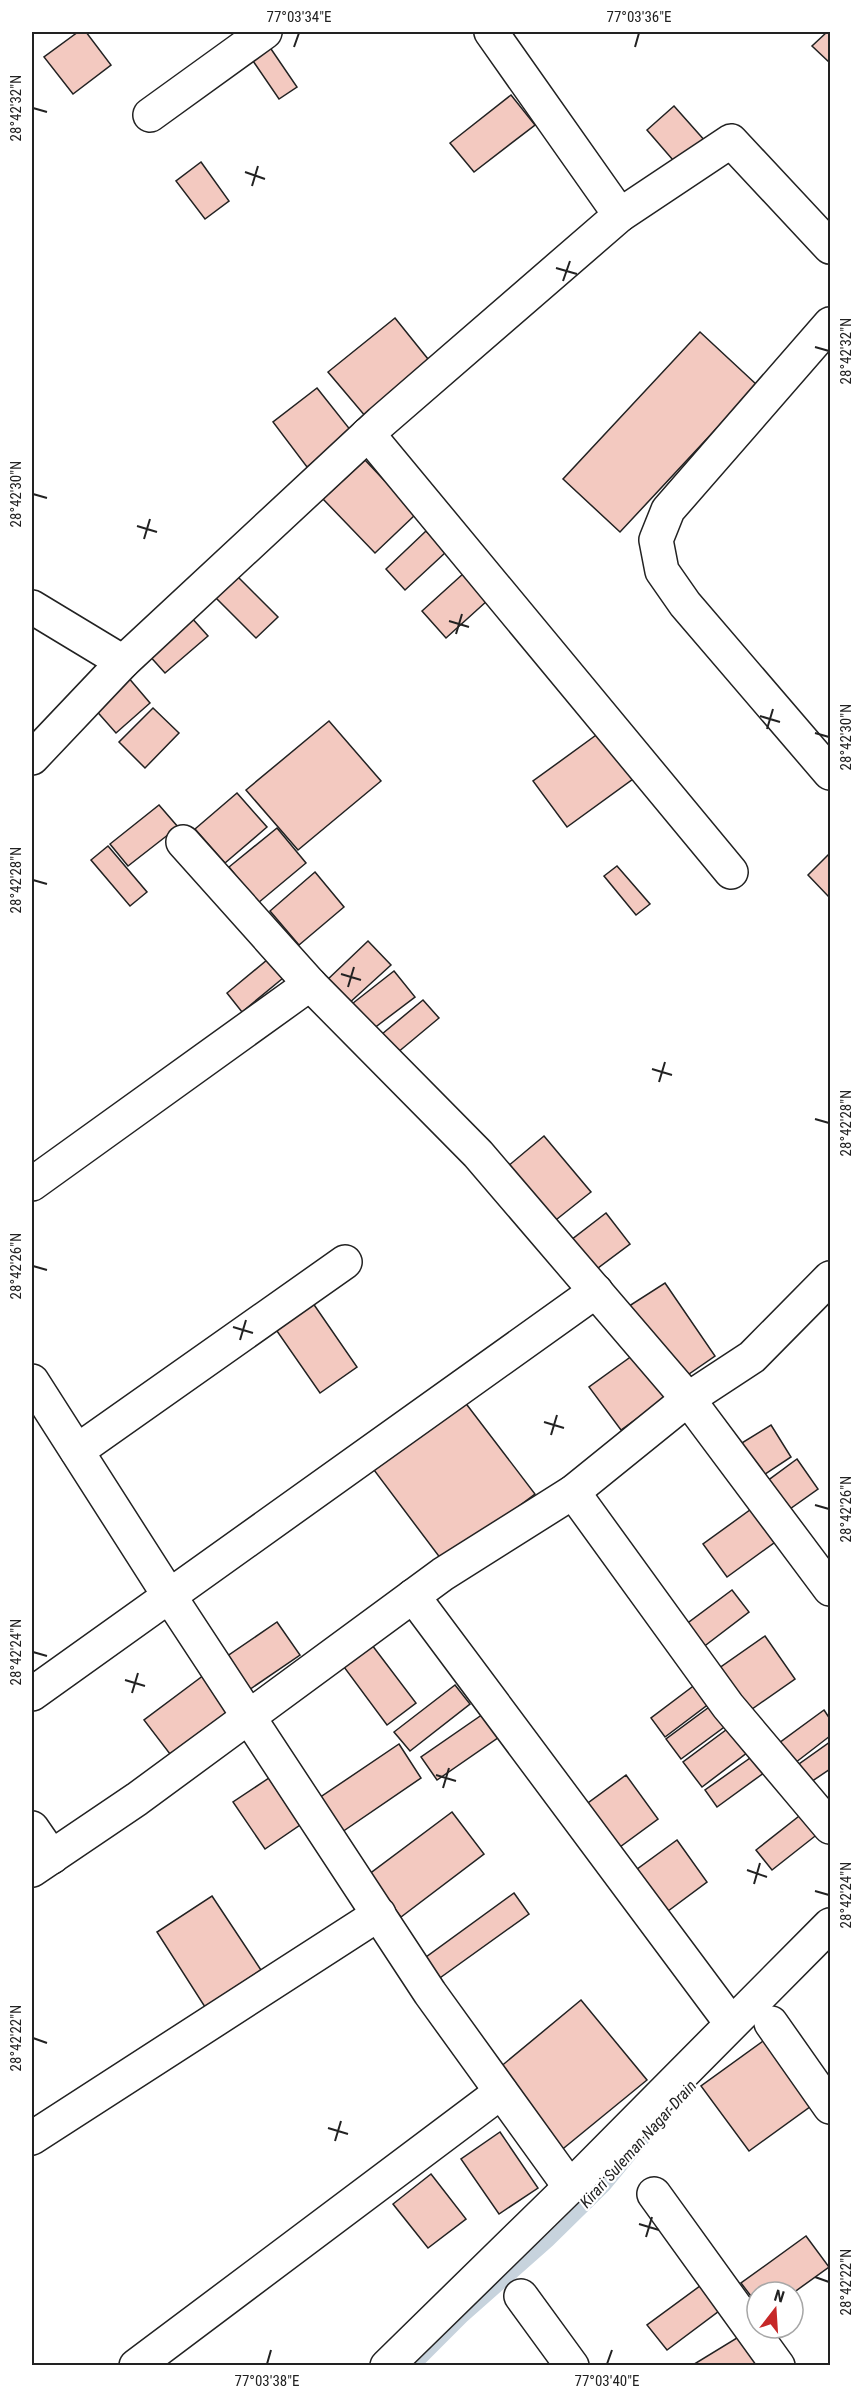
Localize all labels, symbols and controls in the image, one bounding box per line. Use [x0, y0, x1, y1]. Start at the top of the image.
text: 77°03'34"E [267, 8, 331, 26]
text: 77°03'36"E [607, 8, 671, 26]
text: 28°42'32"N [7, 75, 25, 141]
text: 28°42'32"N [837, 318, 855, 384]
text: 28°42'30"N [7, 461, 25, 527]
text: 28°42'30"N [837, 704, 855, 770]
text: 28°42'28"N [7, 847, 25, 913]
text: 28°42'28"N [837, 1090, 855, 1156]
text: 28°42'26"N [7, 1233, 25, 1299]
text: 28°42'26"N [837, 1476, 855, 1542]
text: 28°42'24"N [7, 1619, 25, 1685]
text: 28°42'24"N [837, 1862, 855, 1928]
text: 28°42'22"N [7, 2005, 25, 2071]
water label: Kirari Suleman Nagar Drain [576, 2076, 700, 2212]
text: 28°42'22"N [837, 2249, 855, 2315]
north arrow [745, 2280, 805, 2340]
text: N [772, 2286, 787, 2307]
text: 77°03'38"E [235, 2372, 299, 2390]
text: 77°03'40"E [575, 2372, 639, 2390]

